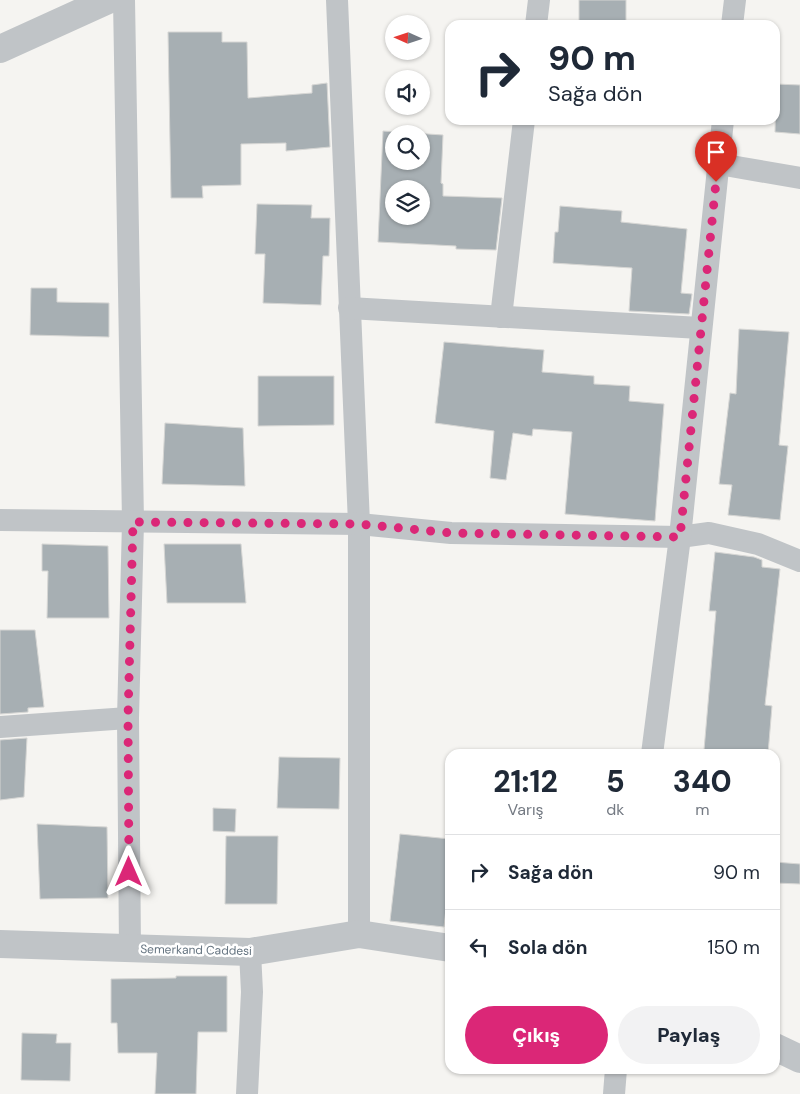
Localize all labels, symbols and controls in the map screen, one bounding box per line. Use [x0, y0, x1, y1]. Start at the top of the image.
north arrow [385, 15, 430, 60]
map controls [385, 15, 430, 225]
text: 90 m [548, 35, 636, 81]
icon: right [465, 40, 530, 105]
button: sound [385, 70, 430, 115]
text: Sağa dön [548, 79, 642, 108]
button: search [385, 125, 430, 170]
pin [695, 131, 737, 182]
icon: arrive [702, 138, 730, 166]
button: layers [385, 180, 430, 225]
text: 21:12 [493, 762, 558, 801]
text: 5 [606, 762, 625, 801]
text: 340 [673, 762, 732, 801]
text: Varış [507, 799, 544, 820]
text: dk [606, 799, 624, 820]
text: m [695, 799, 709, 820]
position arrow [102, 845, 154, 897]
icon: right [465, 858, 493, 886]
text: Sağa dön [508, 860, 593, 885]
text: 90 m [713, 860, 760, 885]
icon: left [465, 933, 493, 961]
text: Sola dön [508, 935, 588, 960]
text: 150 m [708, 935, 760, 960]
street label: Semerkand Caddesi [140, 941, 252, 959]
button: Çıkış [465, 1006, 608, 1064]
button: Paylaş [618, 1006, 760, 1064]

